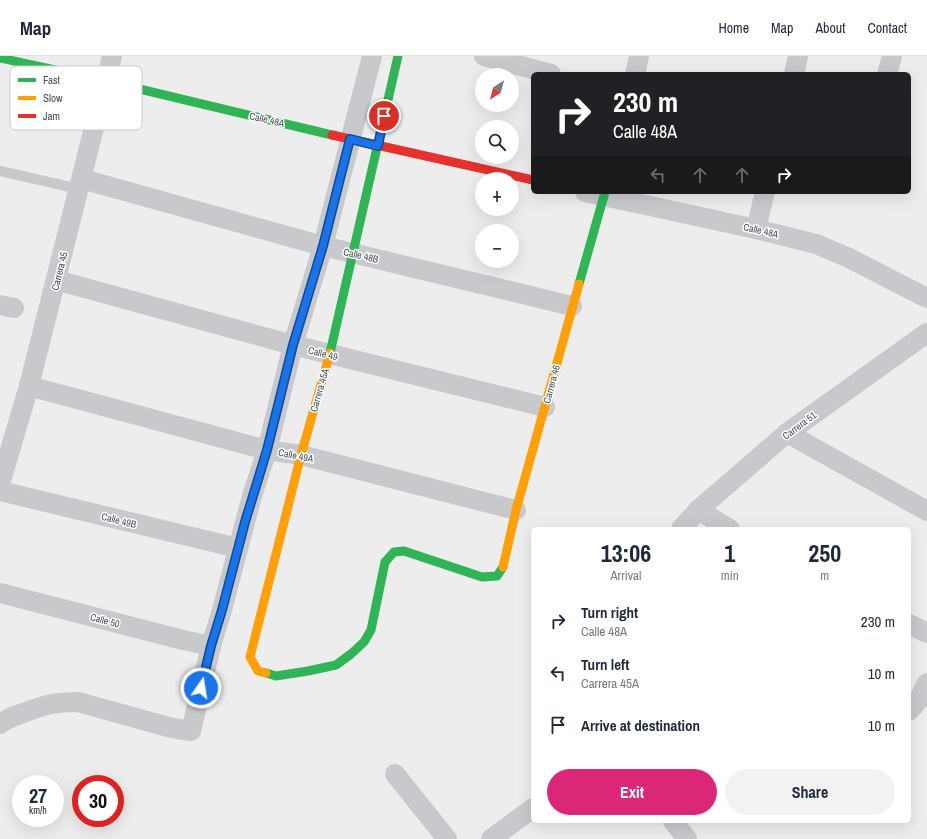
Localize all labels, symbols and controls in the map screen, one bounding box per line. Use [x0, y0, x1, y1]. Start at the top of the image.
text: Map [20, 15, 51, 41]
text: Home [718, 19, 749, 37]
text: Map [771, 19, 793, 37]
text: About [815, 19, 845, 37]
text: Contact [867, 19, 907, 37]
legend [10, 66, 142, 130]
north arrow [475, 68, 519, 112]
map controls [475, 68, 519, 268]
text: Fast [43, 73, 61, 87]
text: 230 m [613, 83, 678, 121]
icon: right [547, 88, 599, 140]
text: Slow [43, 91, 63, 105]
pin [367, 99, 401, 133]
icon: arrive [373, 105, 395, 127]
text: Jam [43, 109, 60, 123]
street label: Calle 48A [248, 109, 286, 130]
text: Calle 48A [613, 119, 677, 144]
button: search [475, 120, 519, 164]
icon: left [647, 164, 669, 186]
icon: ahead [689, 164, 711, 186]
icon: ahead [731, 164, 753, 186]
icon: right [773, 164, 795, 186]
button: + [475, 172, 519, 216]
street label: Calle 48A [742, 220, 780, 241]
button: − [475, 224, 519, 268]
street label: Calle 48B [342, 245, 380, 266]
street label: Carrera 45 [48, 250, 71, 292]
street label: Calle 49 [307, 344, 339, 364]
street label: Carrera 46 [540, 363, 563, 405]
street label: Carrera 45A [307, 366, 332, 413]
street label: Carrera 51 [780, 408, 819, 442]
street label: Calle 49A [277, 446, 315, 465]
street label: Calle 49B [100, 510, 138, 531]
text: 13:06 [601, 537, 651, 569]
text: 1 [724, 537, 735, 569]
text: 250 [808, 537, 841, 569]
text: Arrival [611, 567, 641, 584]
text: min [721, 567, 739, 584]
text: m [820, 567, 829, 584]
text: Turn right [581, 602, 638, 623]
street label: Calle 50 [89, 610, 121, 631]
icon: right [547, 610, 569, 632]
text: 230 m [861, 611, 895, 632]
text: Calle 48A [581, 623, 627, 640]
text: Turn left [581, 654, 629, 675]
icon: left [547, 662, 569, 684]
text: 10 m [868, 663, 895, 684]
position arrow [180, 667, 222, 709]
text: Carrera 45A [581, 675, 639, 692]
icon: arrive [547, 714, 569, 736]
text: Arrive at destination [581, 715, 700, 736]
text: 10 m [868, 715, 895, 736]
button: Exit [547, 769, 717, 815]
button: Share [725, 769, 895, 815]
speed limit sign: 30 [72, 775, 124, 827]
text: 27 [29, 782, 47, 809]
text: km/h [29, 804, 47, 817]

